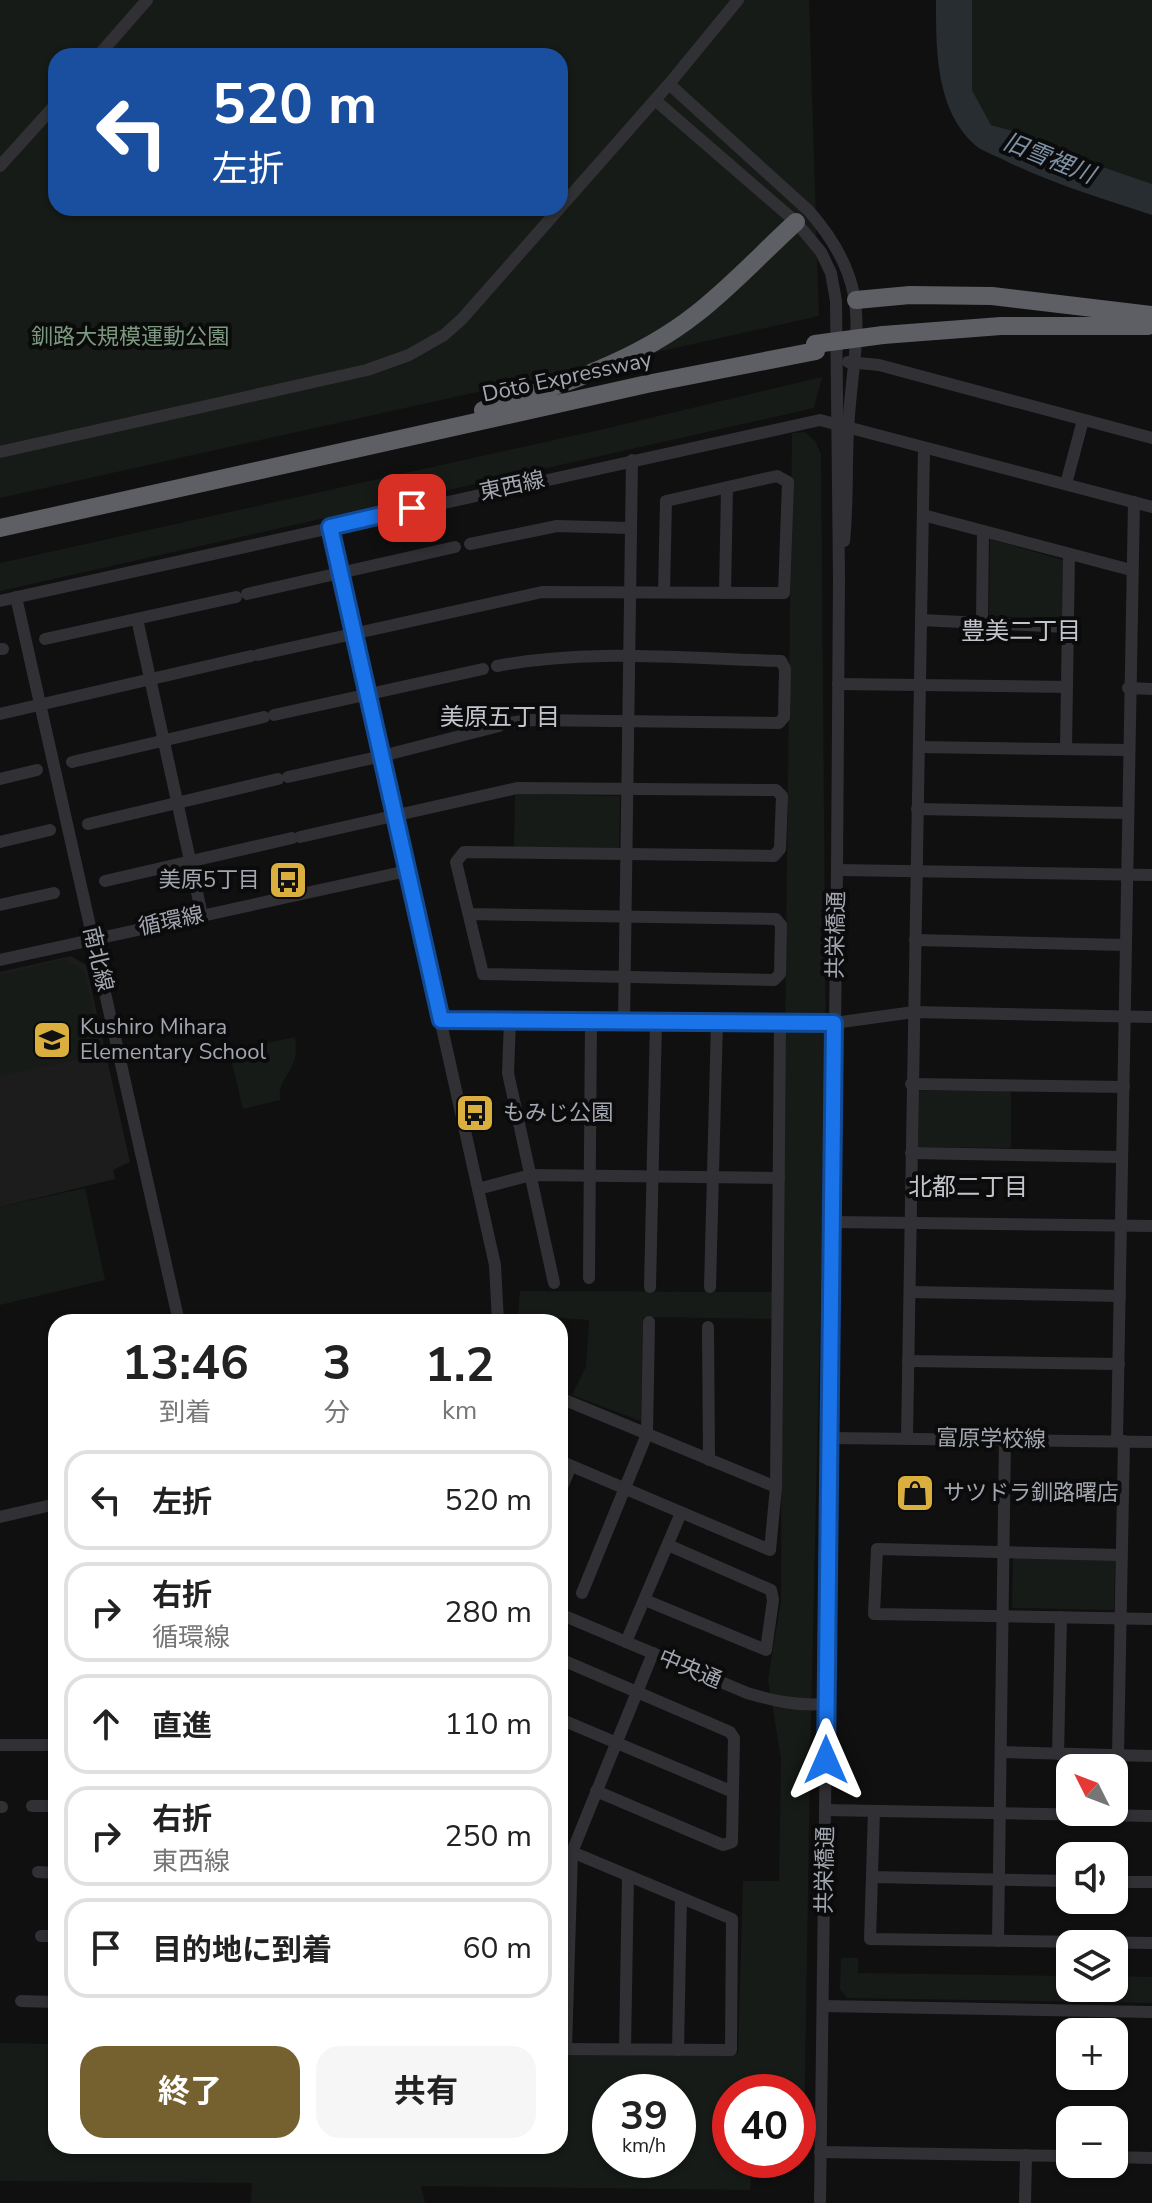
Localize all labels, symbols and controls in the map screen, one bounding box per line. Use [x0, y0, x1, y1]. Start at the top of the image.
text: 520 m [212, 66, 377, 143]
icon: left [80, 80, 184, 184]
water label: 旧雪裡川 [999, 125, 1102, 192]
text: 左折 [212, 145, 284, 194]
park label: 釧路大規模運動公園 [31, 322, 229, 352]
street label: Dōtō Expressway [479, 344, 655, 410]
street label: 東西線 [477, 464, 547, 508]
pin [378, 474, 446, 542]
icon: arrive [390, 486, 434, 530]
district label: 豊美二丁目 [961, 615, 1081, 647]
district label: 美原五丁目 [440, 701, 560, 733]
bus stop icon: 美原5丁目 [267, 859, 309, 901]
place label: 美原5丁目 [159, 865, 260, 895]
street label: 共栄橋通 [820, 891, 852, 979]
street label: 循環線 [136, 899, 206, 943]
street label: 南北線 [76, 923, 120, 995]
place label: Kushiro Mihara Elementary School [80, 1012, 266, 1067]
school or university icon: Kushiro Mihara Elementary School [31, 1019, 73, 1061]
bus stop icon: もみじ公園 [454, 1092, 496, 1134]
place label: もみじ公園 [503, 1098, 613, 1128]
district label: 北都二丁目 [908, 1171, 1028, 1203]
text: 13:46 [122, 1330, 249, 1396]
text: 3 [322, 1330, 351, 1396]
text: 1.2 [425, 1332, 494, 1398]
text: km [442, 1393, 477, 1428]
text: 到着 [159, 1395, 211, 1430]
text: 分 [324, 1395, 350, 1430]
street label: 富原学校線 [936, 1423, 1046, 1455]
shop icon: サツドラ釧路曙店 [894, 1472, 936, 1514]
icon: left [84, 1478, 128, 1522]
place label: サツドラ釧路曙店 [943, 1478, 1119, 1508]
text: 520 m [445, 1480, 532, 1521]
text: 左折 [152, 1482, 212, 1523]
text: 右折 [152, 1575, 212, 1616]
icon: right [84, 1590, 128, 1634]
text: 280 m [445, 1592, 532, 1633]
text: 循環線 [152, 1620, 230, 1655]
street label: 中央通 [654, 1642, 726, 1696]
icon: ahead [84, 1702, 128, 1746]
text: 110 m [445, 1704, 532, 1745]
text: 直進 [152, 1706, 212, 1747]
position arrow [784, 1718, 868, 1802]
north arrow [1056, 1754, 1128, 1826]
map controls [1056, 1754, 1128, 2178]
text: 右折 [152, 1799, 212, 1840]
icon: right [84, 1814, 128, 1858]
text: 250 m [445, 1816, 532, 1857]
street label: 共栄橋通 [809, 1826, 841, 1914]
button: sound [1056, 1842, 1128, 1914]
text: 東西線 [152, 1844, 230, 1879]
icon: arrive [84, 1926, 128, 1970]
text: 60 m [463, 1928, 532, 1969]
text: 目的地に到着 [152, 1930, 332, 1971]
button: layers [1056, 1930, 1128, 2002]
button: + [1056, 2018, 1128, 2090]
button: 終了 [80, 2046, 300, 2138]
button: 共有 [316, 2046, 536, 2138]
speed limit sign: 40 [712, 2074, 816, 2178]
text: 39 [620, 2089, 668, 2143]
button: − [1056, 2106, 1128, 2178]
text: km/h [622, 2132, 666, 2159]

